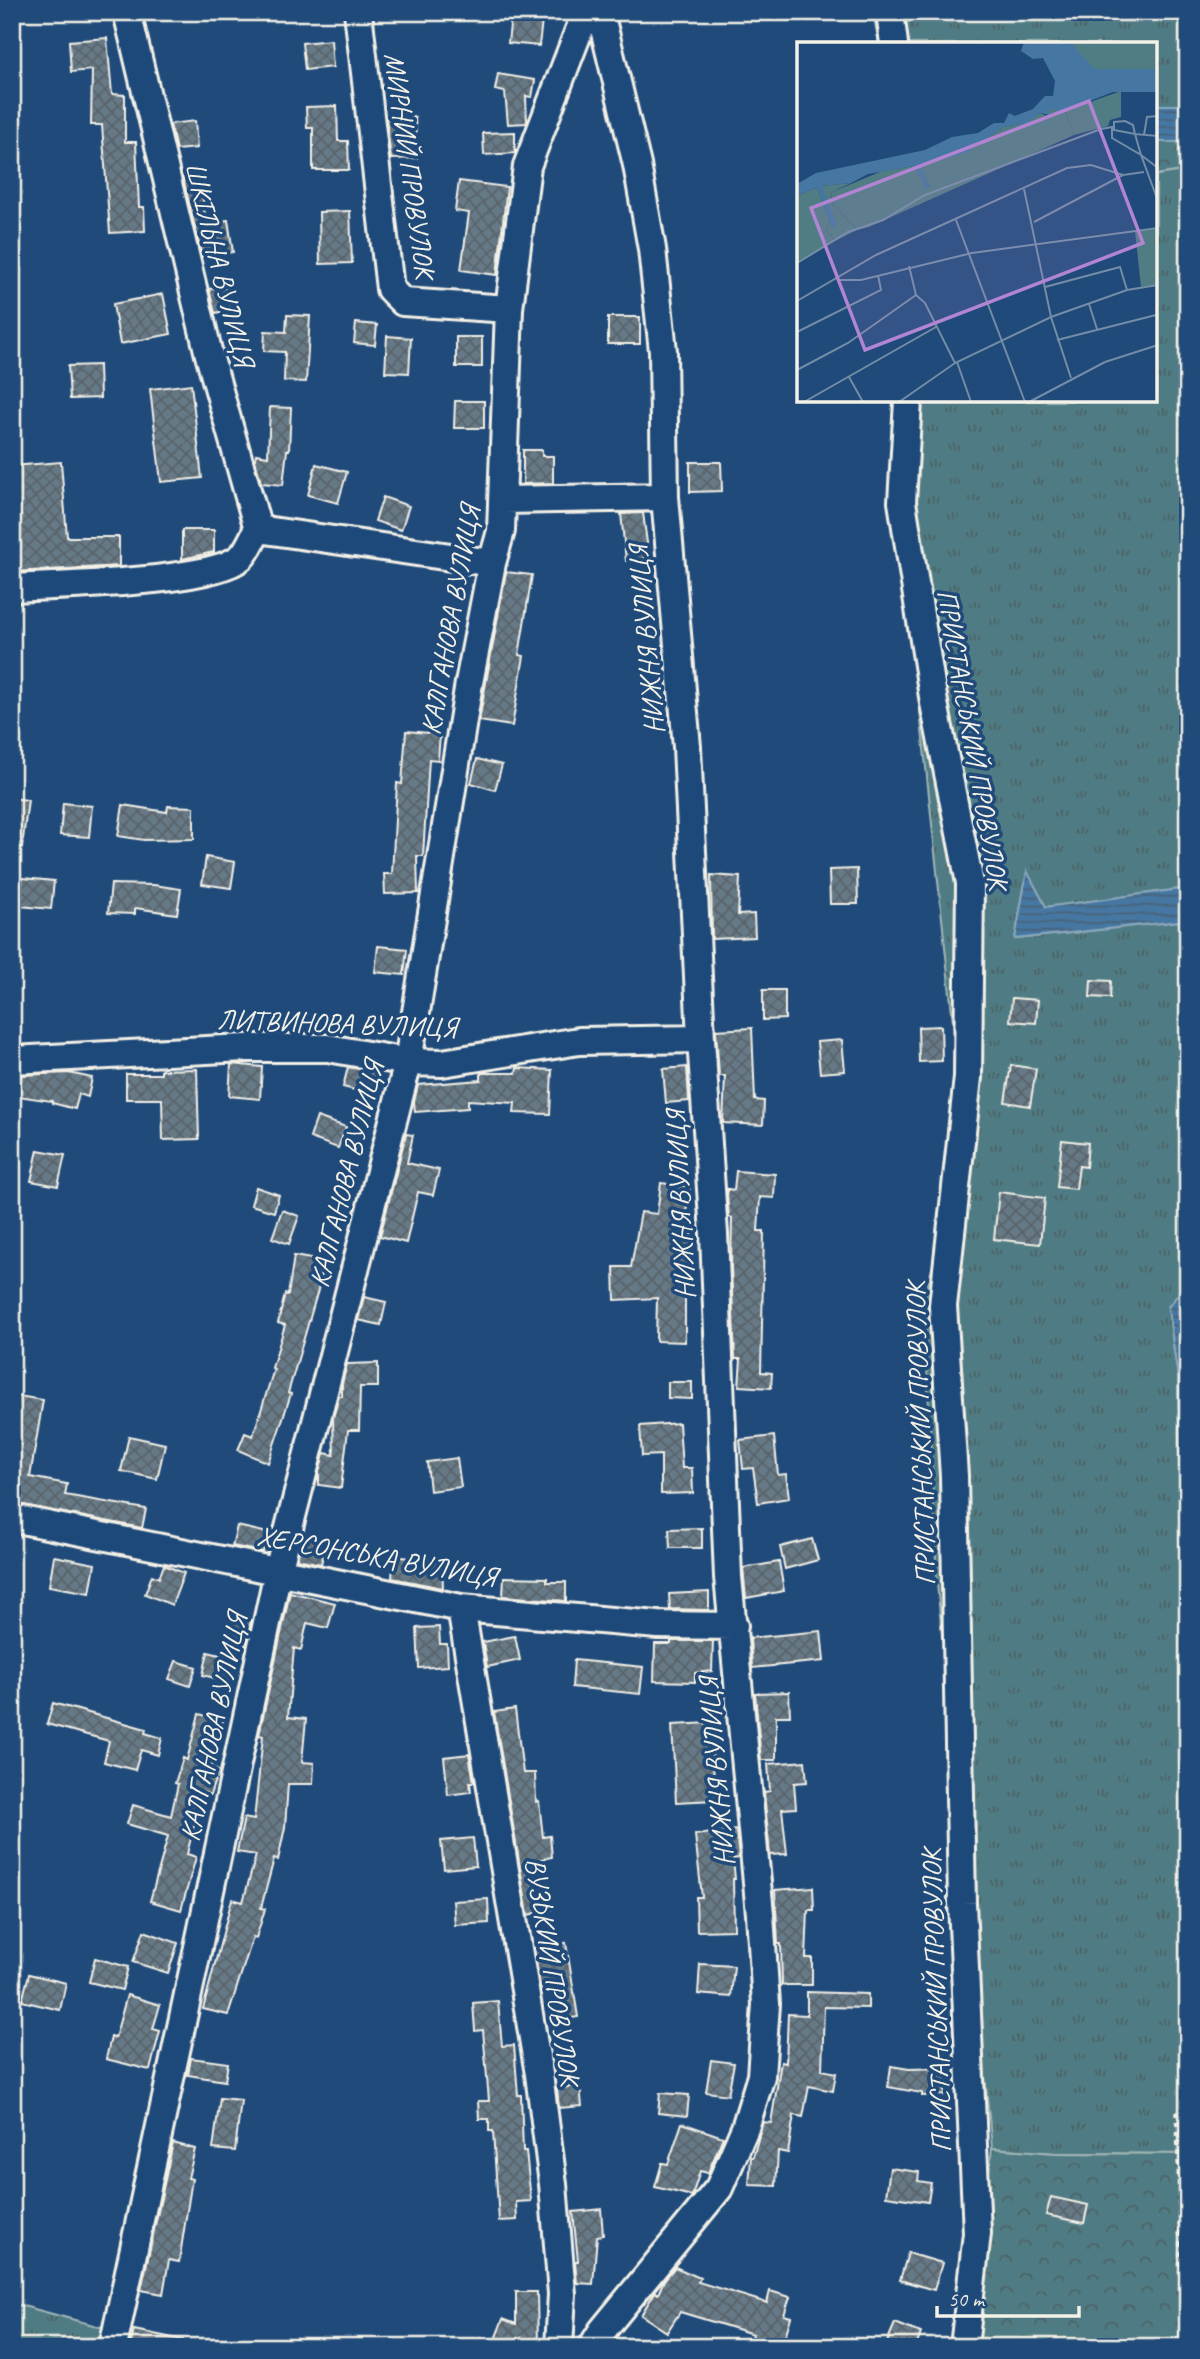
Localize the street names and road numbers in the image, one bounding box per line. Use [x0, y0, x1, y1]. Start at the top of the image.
street label: МИРНИЙ ПРОВУЛОК [377, 50, 444, 285]
street label: ШКІЛЬНА ВУЛИЦЯ [178, 158, 263, 374]
street label: КАЛГАНОВА ВУЛИЦЯ [413, 498, 488, 737]
street label: НИЖНЯ ВУЛИЦЯ [620, 541, 672, 736]
street label: ПРИСТАНСЬКИЙ ПРОВУЛОК [929, 587, 1017, 896]
street label: ЛИТВИНОВА ВУЛИЦЯ [217, 1001, 462, 1045]
street label: КАЛГАНОВА ВУЛИЦЯ [301, 1053, 392, 1291]
street label: НИЖНЯ ВУЛИЦЯ [657, 1106, 702, 1300]
street label: ПРИСТАНСЬКИЙ ПРОВУЛОК [897, 1277, 943, 1586]
street label: ХЕРСОНСЬКА ВУЛИЦЯ [255, 1518, 504, 1595]
street label: КАЛГАНОВА ВУЛИЦЯ [172, 1605, 255, 1844]
street label: НИЖНЯ ВУЛИЦЯ [690, 1673, 742, 1868]
street label: ПРИСТАНСЬКИЙ ПРОВУЛОК [913, 1844, 959, 2153]
street label: ВУЗЬКИЙ ПРОВУЛОК [518, 1855, 589, 2092]

